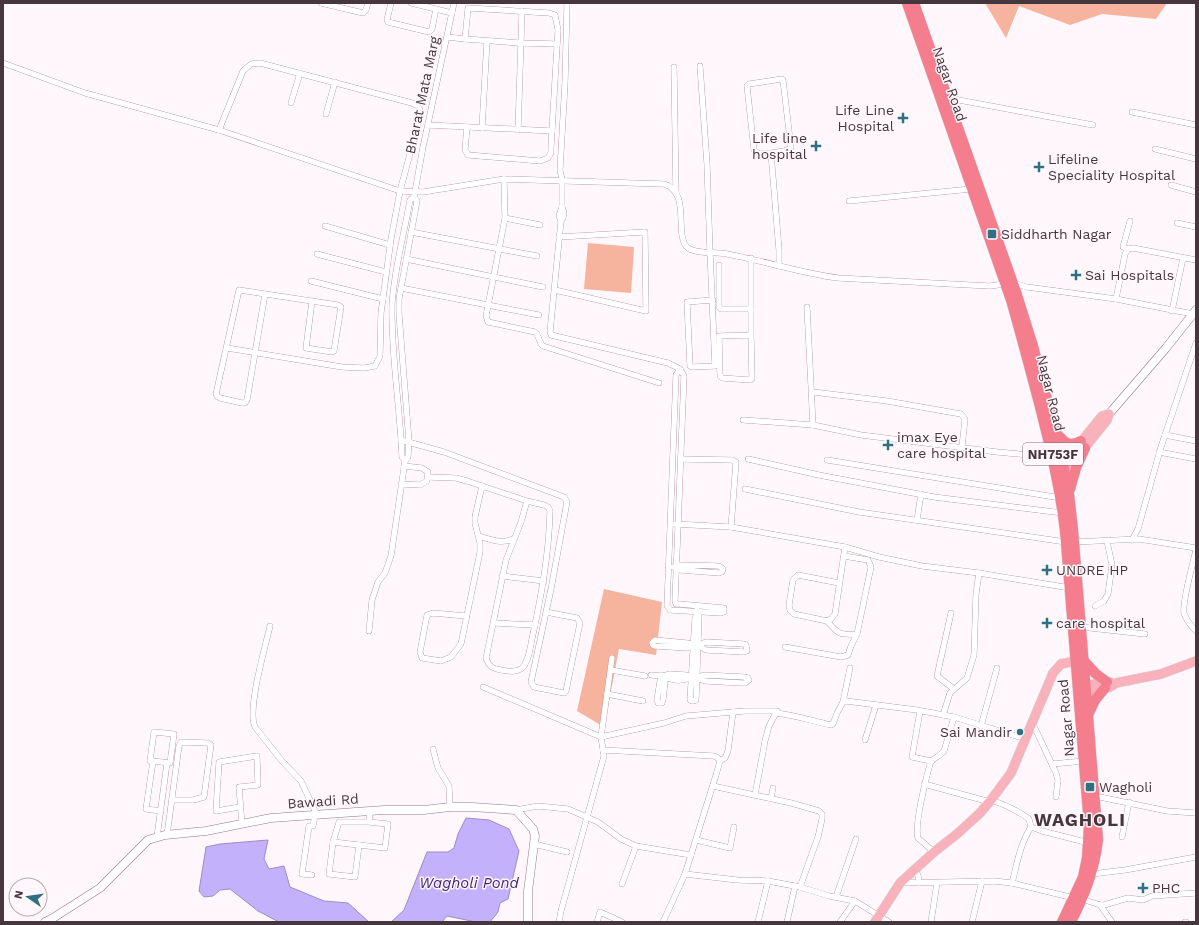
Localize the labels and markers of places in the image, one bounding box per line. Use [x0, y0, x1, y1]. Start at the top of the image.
place label: Life Line Hospital [835, 102, 895, 134]
marker: Life Line Hospital [897, 112, 909, 124]
place label: Life line hospital [752, 130, 808, 162]
marker: Life line hospital [810, 140, 822, 152]
place label: Lifeline Speciality Hospital [1048, 151, 1176, 183]
marker: Lifeline Speciality Hospital [1033, 161, 1045, 173]
place label: Siddharth Nagar [1001, 226, 1112, 242]
marker: Siddharth Nagar [986, 228, 998, 240]
place label: Sai Hospitals [1085, 267, 1174, 283]
marker: Sai Hospitals [1070, 269, 1082, 281]
place label: imax Eye care hospital [897, 429, 987, 461]
marker: imax Eye care hospital [882, 439, 894, 451]
place label: UNDRE HP [1056, 562, 1128, 578]
marker: UNDRE HP [1041, 564, 1053, 576]
place label: care hospital [1056, 615, 1146, 631]
marker: care hospital [1041, 617, 1053, 629]
place label: Sai Mandir [940, 724, 1012, 740]
marker: Sai Mandir [1015, 727, 1025, 737]
place label: Wagholi [1099, 779, 1152, 795]
marker: Wagholi [1084, 781, 1096, 793]
place label: PHC [1152, 880, 1180, 896]
marker: PHC [1137, 882, 1149, 894]

